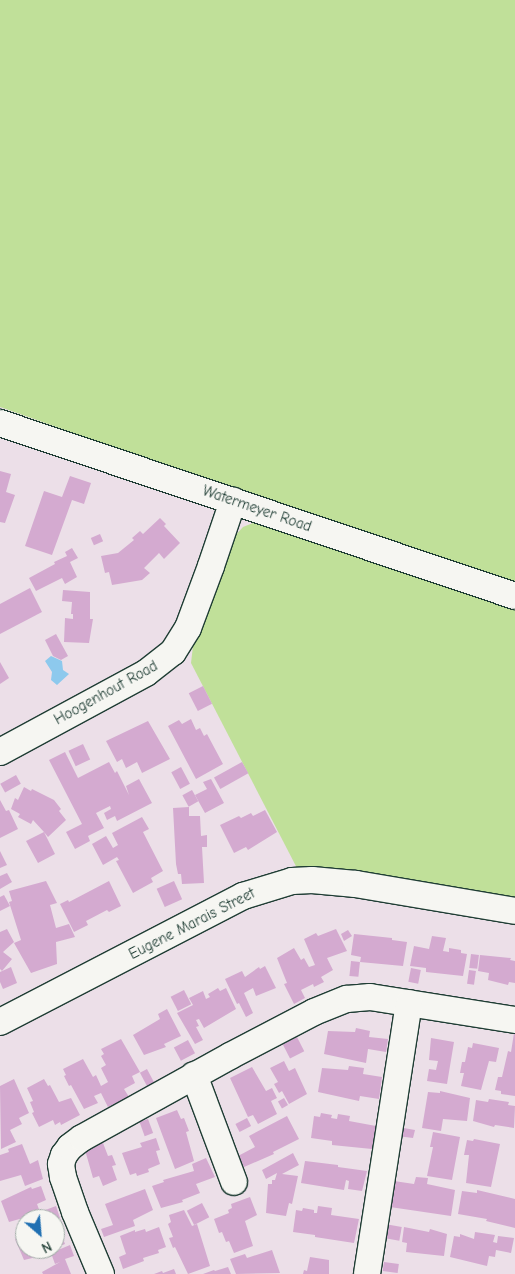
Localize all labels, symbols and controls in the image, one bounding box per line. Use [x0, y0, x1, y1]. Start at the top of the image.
street label: Watermeyer Road [200, 482, 314, 536]
street label: Hoogenhout Road [51, 657, 161, 729]
street label: Eugene Marais Street [126, 884, 258, 964]
north arrow [15, 1209, 65, 1259]
text: N [39, 1237, 55, 1257]

